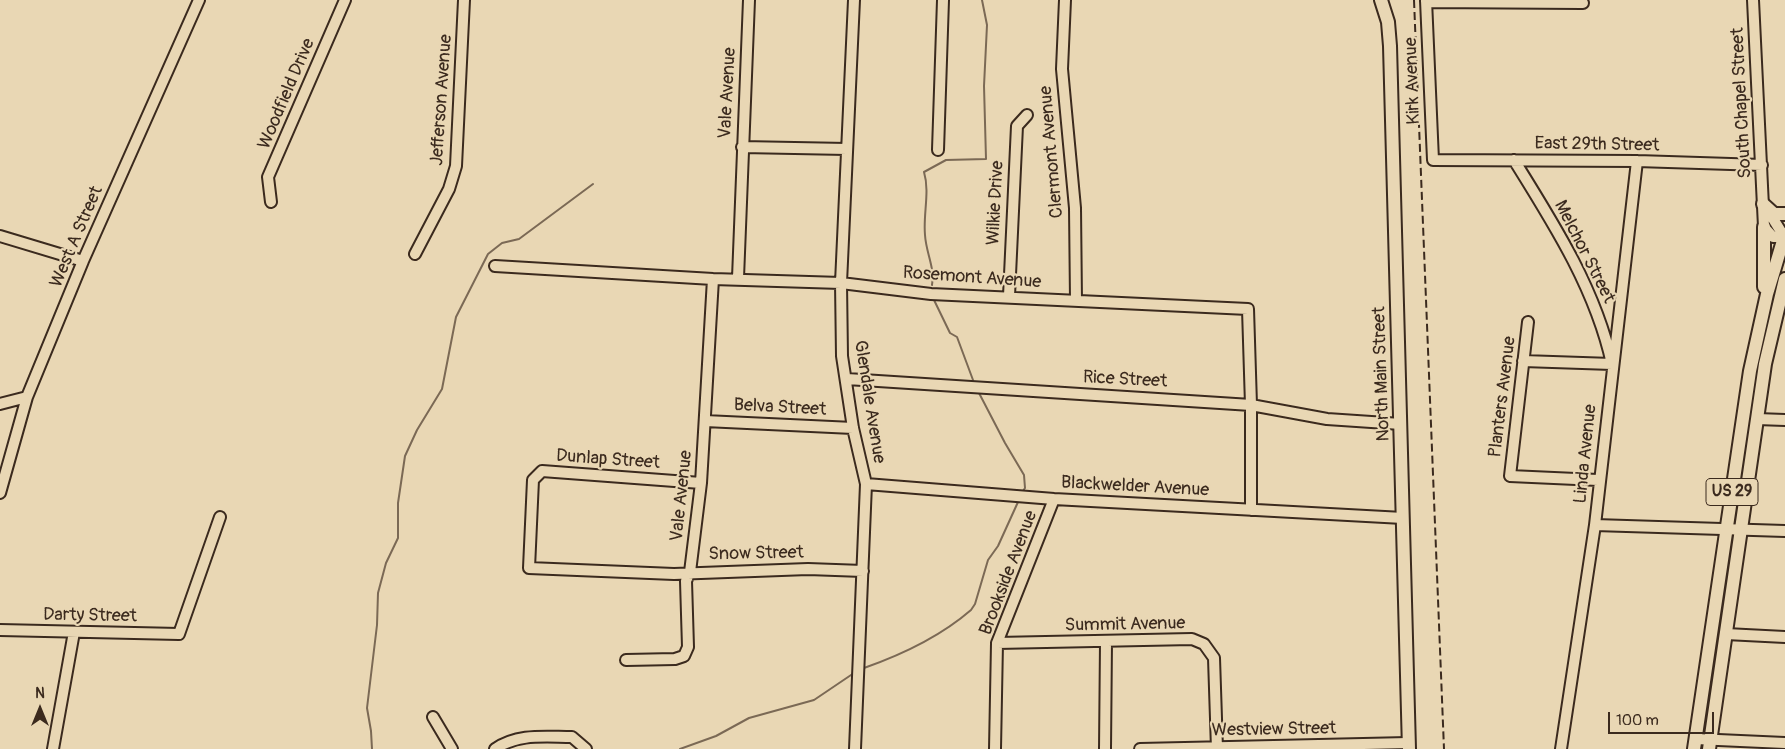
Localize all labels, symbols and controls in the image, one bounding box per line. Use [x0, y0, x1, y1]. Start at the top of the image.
street label: South Chapel Street [1727, 27, 1757, 179]
street label: Jefferson Avenue [427, 34, 457, 166]
street label: Woodfield Drive [254, 35, 320, 153]
street label: Kirk Avenue [1401, 37, 1425, 125]
street label: Vale Avenue [715, 47, 741, 139]
street label: Clermont Avenue [1035, 85, 1069, 219]
street label: East 29th Street [1534, 133, 1660, 157]
street label: Wilkie Drive [983, 160, 1009, 246]
street label: West A Street [46, 183, 108, 291]
street label: Melchor Street [1549, 197, 1619, 307]
street label: Rosemont Avenue [902, 262, 1042, 294]
street label: North Main Street [1369, 306, 1395, 442]
street label: Planters Avenue [1485, 335, 1521, 459]
street label: Glendale Avenue [849, 339, 889, 465]
street label: Rice Street [1082, 367, 1168, 393]
street label: Belva Street [733, 395, 827, 421]
street label: Linda Avenue [1570, 403, 1602, 505]
street label: Dunlap Street [555, 446, 661, 474]
street label: Vale Avenue [666, 449, 698, 543]
street label: Blackwelder Avenue [1060, 472, 1210, 502]
road number: US 29 [1706, 478, 1758, 506]
street label: Brookside Avenue [975, 508, 1043, 638]
street label: Snow Street [708, 542, 804, 566]
street label: Darty Street [43, 604, 137, 628]
street label: Summit Avenue [1064, 613, 1186, 637]
north arrow [15, 684, 65, 734]
text: N [35, 685, 45, 702]
scale bar [1610, 702, 1716, 734]
text: 100 m [1616, 711, 1659, 730]
street label: Westview Street [1212, 718, 1336, 742]

